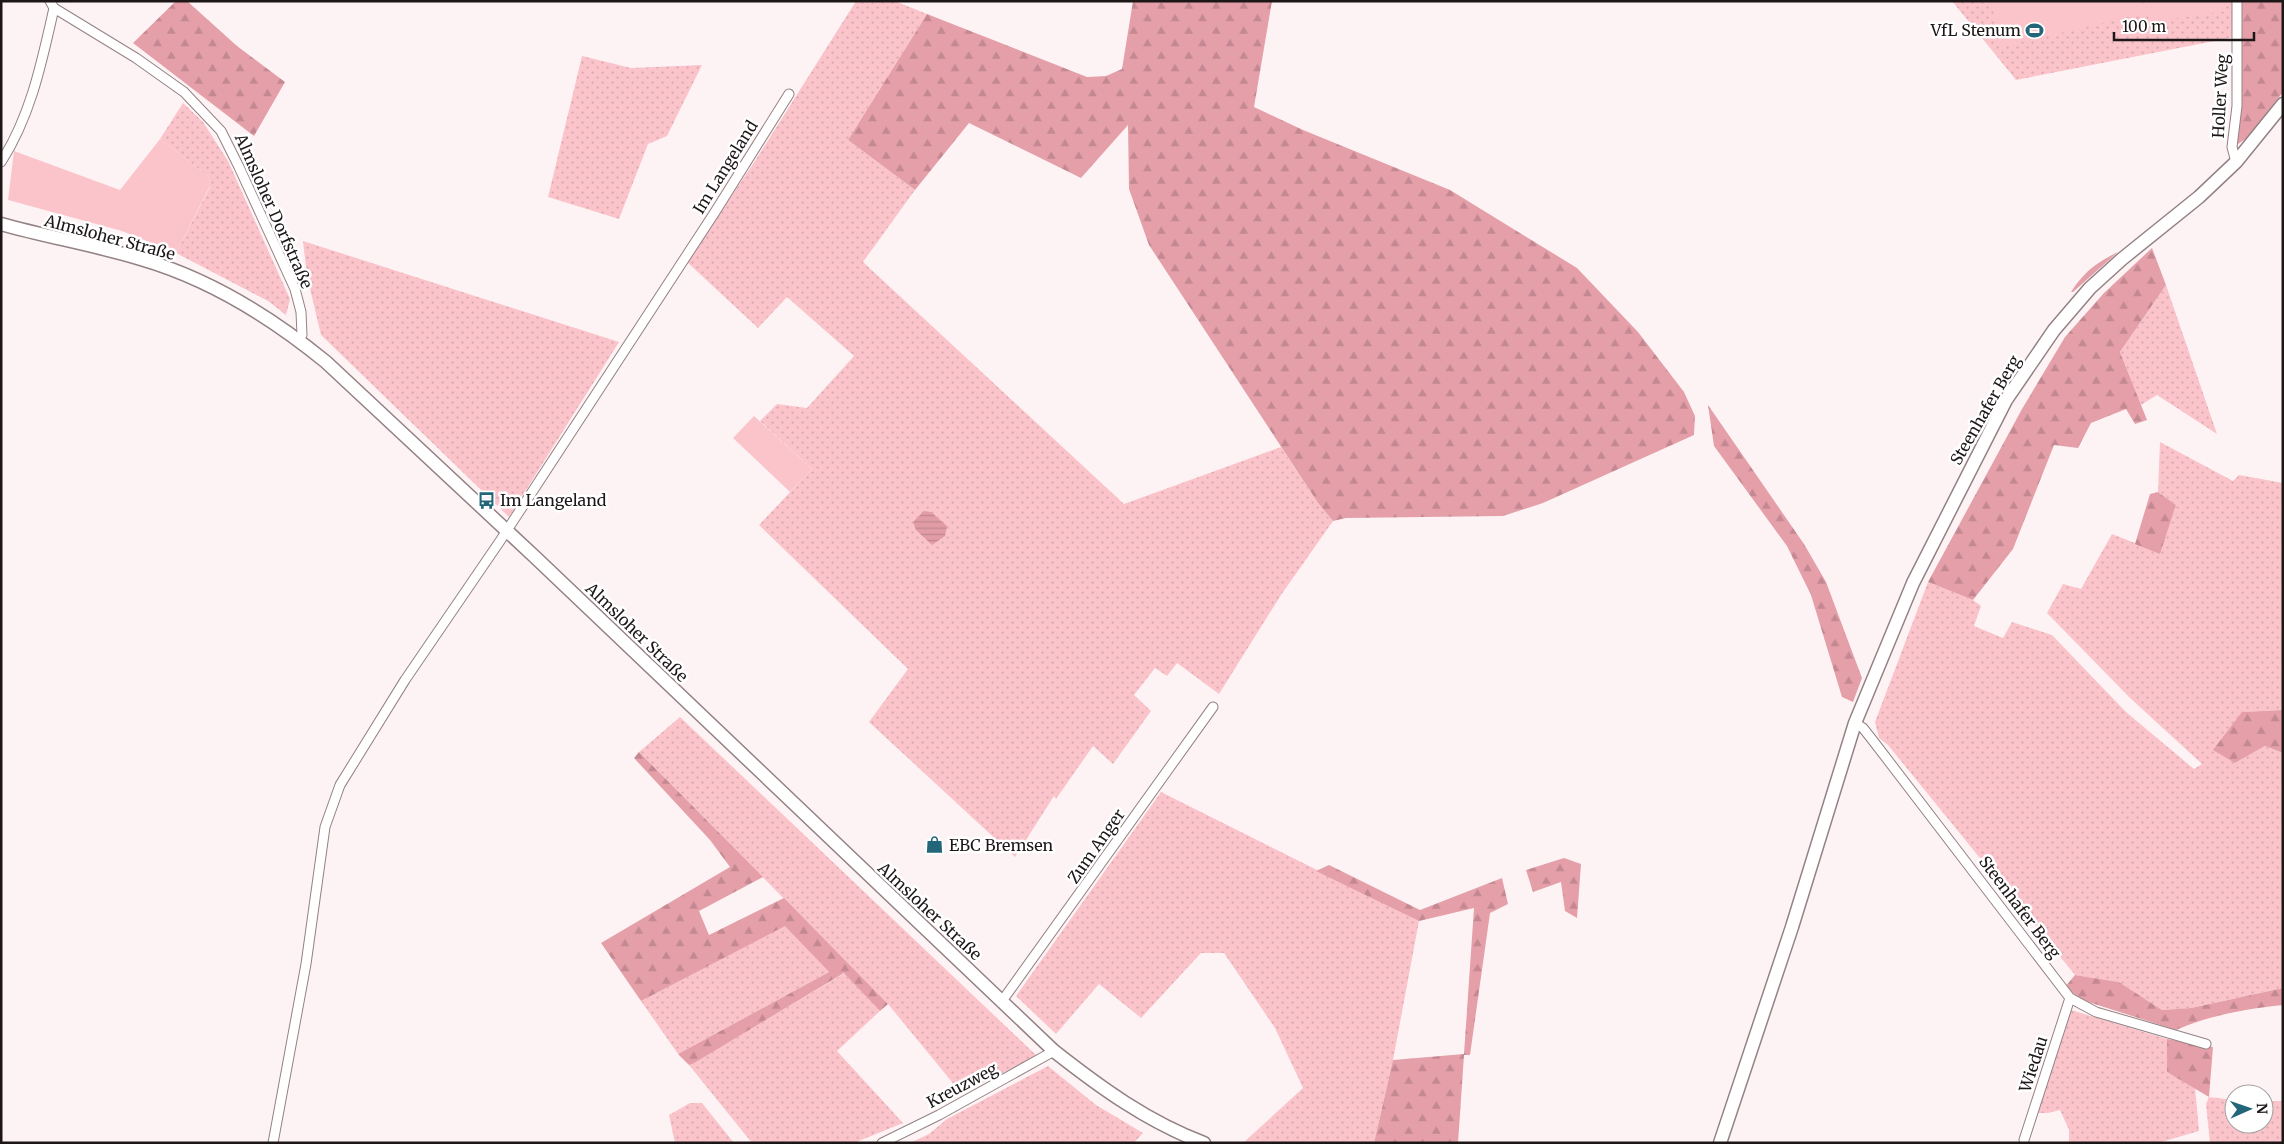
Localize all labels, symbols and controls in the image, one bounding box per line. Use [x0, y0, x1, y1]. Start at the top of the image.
scale bar [2114, 10, 2254, 42]
text: 100 m [2122, 17, 2166, 36]
place label: VfL Stenum [1930, 20, 2021, 40]
sports icon: VfL Stenum [2025, 20, 2045, 40]
street label: Holler Weg [2208, 53, 2232, 139]
street label: Im Langeland [688, 116, 762, 217]
street label: Almsloher Dorfstraße [230, 129, 317, 292]
street label: Almsloher Straße [42, 210, 177, 264]
street label: Steenhafer Berg [1946, 351, 2025, 468]
bus stop icon: Im Langeland [476, 490, 496, 510]
place label: Im Langeland [500, 490, 607, 510]
street label: Almsloher Straße [581, 577, 692, 686]
street label: Zum Anger [1063, 805, 1129, 887]
shop icon: EBC Bremsen [925, 835, 945, 855]
place label: EBC Bremsen [949, 835, 1054, 855]
street label: Steenhafer Berg [1975, 852, 2065, 962]
street label: Almsloher Straße [873, 857, 986, 964]
street label: Wiedau [2014, 1033, 2051, 1096]
street label: Kreuzweg [923, 1058, 1001, 1112]
north arrow [2224, 1084, 2274, 1134]
text: N [2253, 1103, 2271, 1114]

